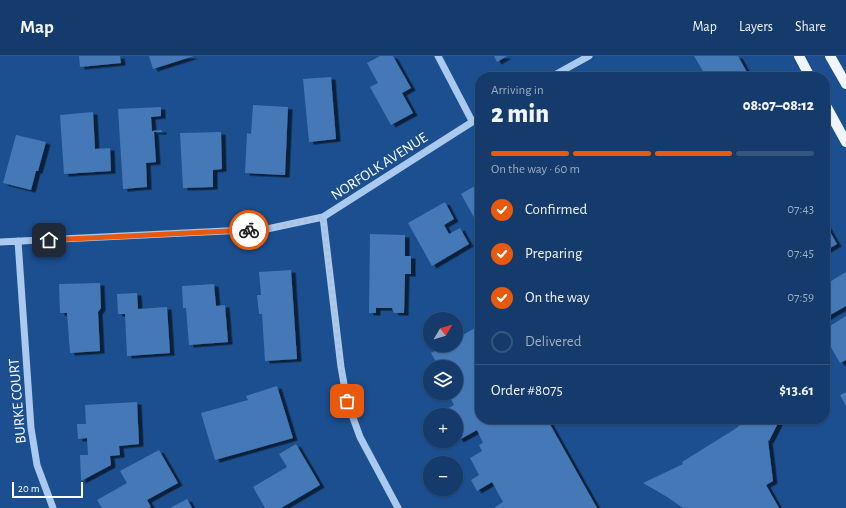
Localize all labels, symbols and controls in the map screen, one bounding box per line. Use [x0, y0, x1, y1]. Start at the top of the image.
text: Map [20, 18, 54, 37]
text: Map [692, 20, 717, 34]
text: Layers [739, 20, 773, 34]
text: Share [795, 20, 826, 34]
text: Arriving in [491, 84, 544, 97]
text: 08:07–08:12 [743, 98, 814, 113]
text: 2 min [491, 101, 549, 127]
street label: NORFOLK AVENUE [328, 130, 430, 203]
text: On the way · 60 m [491, 163, 580, 176]
icon: check [491, 199, 513, 221]
text: Confirmed [525, 202, 587, 217]
text: 07:43 [787, 203, 814, 216]
courier [229, 210, 269, 250]
icon: bike [238, 219, 260, 241]
pin [32, 223, 66, 257]
icon: home [38, 229, 60, 251]
icon: check [491, 243, 513, 265]
text: Preparing [525, 246, 582, 261]
text: 07:45 [787, 247, 814, 260]
icon: check [491, 287, 513, 309]
text: On the way [525, 290, 590, 305]
text: 07:59 [787, 291, 814, 304]
north arrow [423, 312, 463, 352]
map controls [423, 312, 463, 496]
text: Delivered [525, 334, 582, 349]
street label: BURKE COURT [6, 357, 29, 444]
button: layers [423, 360, 463, 400]
text: Order #8075 [491, 383, 563, 398]
text: $13.61 [779, 383, 814, 398]
pin [330, 384, 364, 418]
icon: bag [336, 390, 358, 412]
button: + [423, 408, 463, 448]
button: − [423, 456, 463, 496]
scale bar [12, 480, 83, 499]
text: 20 m [18, 483, 39, 494]

